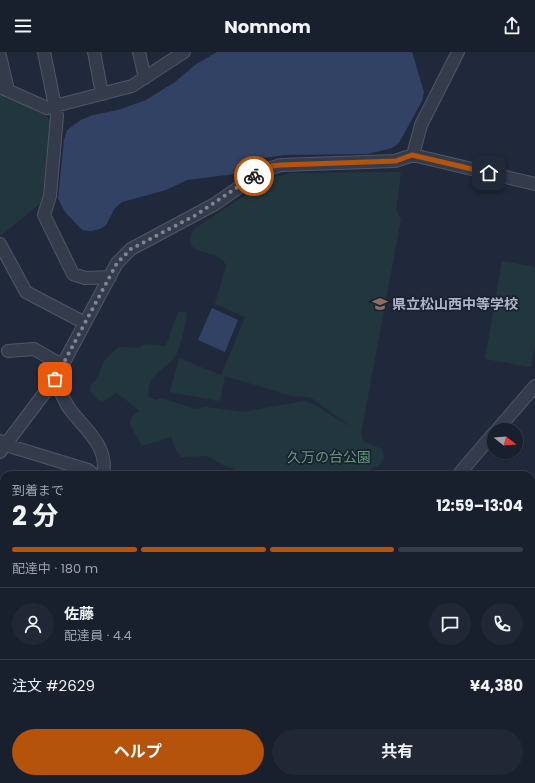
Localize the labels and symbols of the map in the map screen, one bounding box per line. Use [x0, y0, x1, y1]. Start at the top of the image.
courier [234, 156, 274, 196]
pin [472, 156, 506, 190]
place label: 県立松山西中等学校 [392, 294, 518, 314]
school or university icon: 県立松山西中等学校 [371, 295, 389, 313]
pin [38, 362, 72, 396]
north arrow [487, 423, 523, 459]
park label: 久万の台公園 [287, 447, 371, 467]

